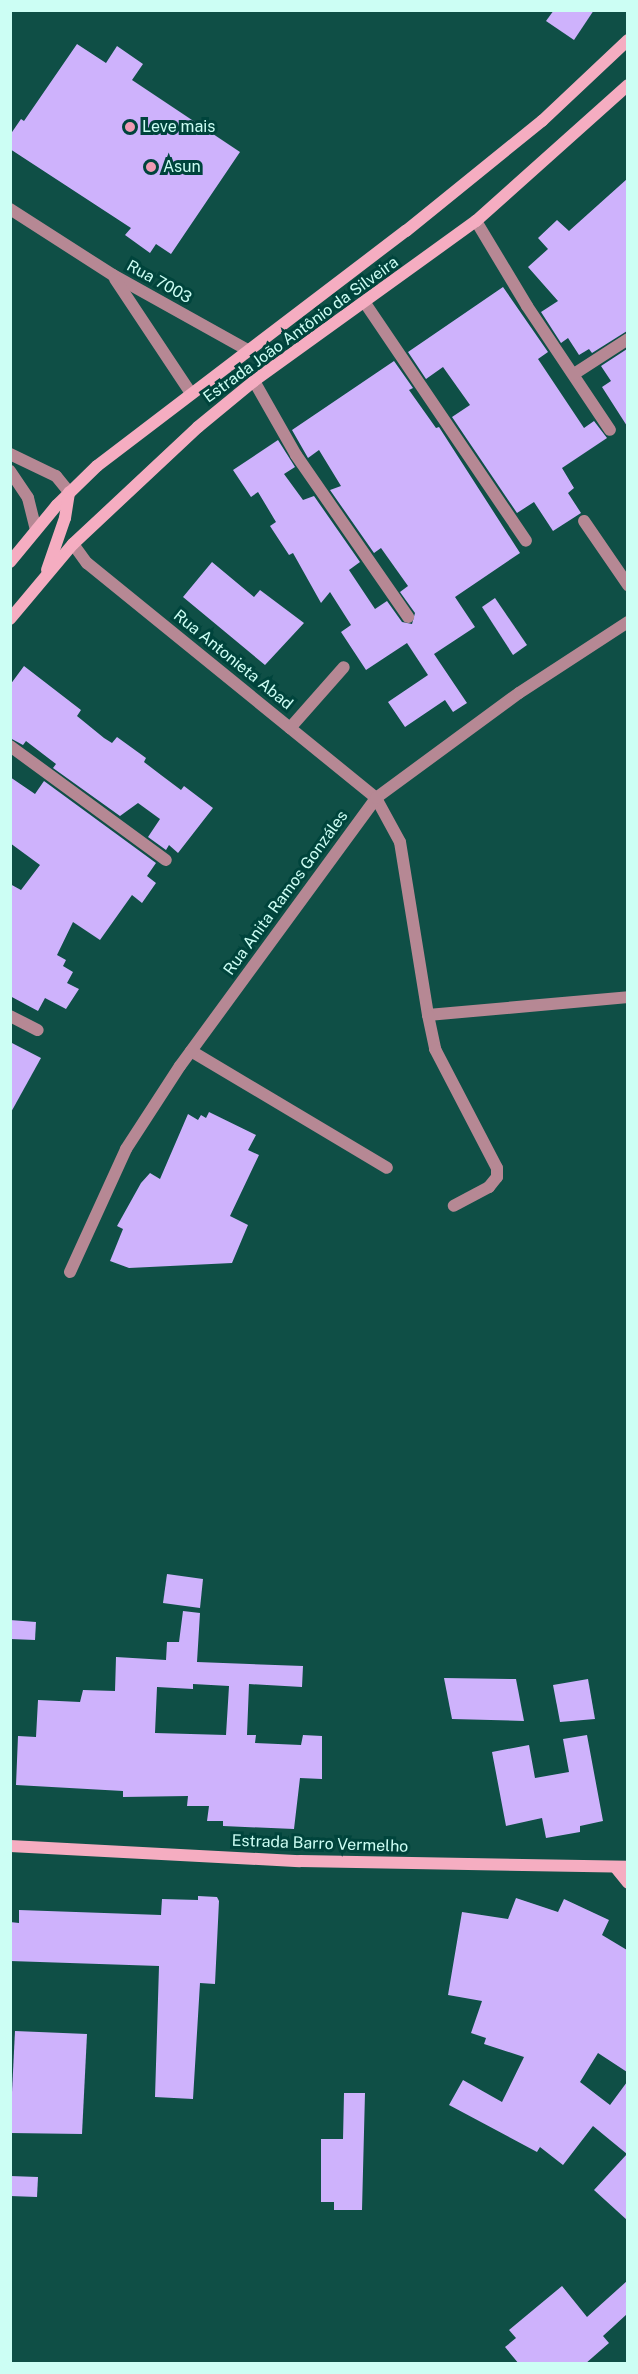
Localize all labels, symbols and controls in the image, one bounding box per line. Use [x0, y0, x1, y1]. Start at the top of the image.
place label: Leve mais [142, 117, 215, 137]
marker: Leve mais [123, 120, 137, 134]
place label: Asun [163, 157, 201, 177]
marker: Asun [144, 160, 158, 174]
street label: Estrada João Antônio da Silveira [200, 253, 402, 407]
street label: Rua 7003 [123, 256, 195, 308]
street label: Rua Antonieta Abad [169, 606, 297, 714]
street label: Rua Anita Ramos Gonzáles [220, 807, 352, 979]
street label: Estrada Barro Vermelho [231, 1831, 409, 1857]

